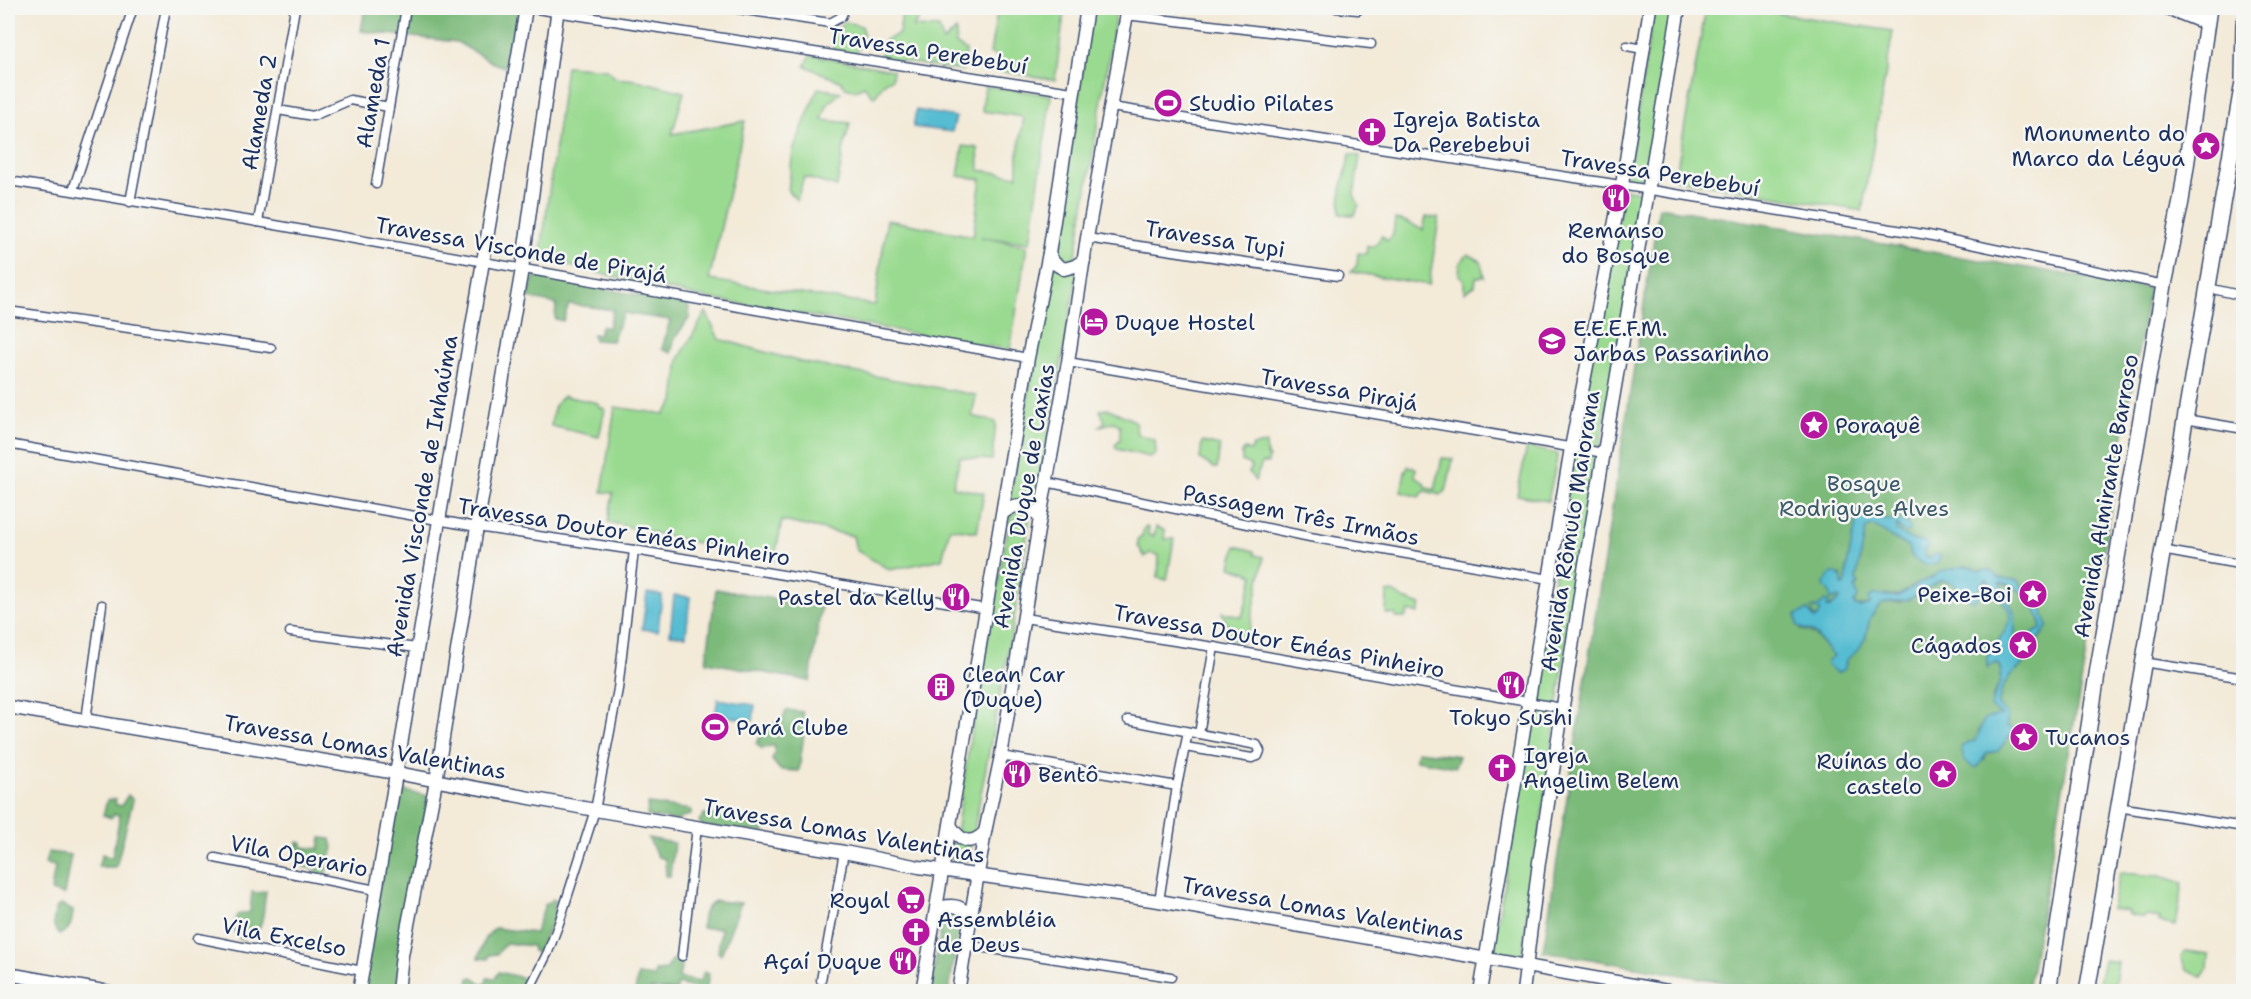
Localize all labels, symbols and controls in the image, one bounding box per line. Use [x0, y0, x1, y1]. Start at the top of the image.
street label: Travessa Perebebuí [826, 21, 1030, 81]
street label: Alameda 1 [349, 36, 397, 150]
street label: Alameda 2 [234, 51, 284, 173]
sports icon: Studio Pilates [1152, 87, 1184, 119]
place label: Studio Pilates [1189, 89, 1334, 118]
place label: Igreja Batista Da Perebebui [1393, 105, 1540, 159]
church icon: Igreja Batista Da Perebebui [1356, 116, 1388, 148]
place label: Monumento do Marco da Légua [2012, 119, 2185, 173]
place icon: Monumento do Marco da Légua [2190, 130, 2222, 162]
street label: Travessa Perebebuí [1558, 143, 1762, 203]
restaurant icon: Remanso do Bosque [1600, 182, 1632, 214]
street label: Travessa Visconde de Pirajá [373, 210, 669, 290]
street label: Travessa Tupi [1143, 214, 1287, 264]
place label: Remanso do Bosque [1562, 216, 1670, 270]
hotel icon: Duque Hostel [1078, 306, 1110, 338]
place label: Duque Hostel [1115, 308, 1255, 337]
place label: E.E.E.F.M. Jarbas Passarinho [1573, 314, 1769, 368]
school or university icon: E.E.E.F.M. Jarbas Passarinho [1536, 325, 1568, 357]
street label: Avenida Visconde de Inhaúma [379, 332, 465, 659]
street label: Avenida Almirante Barroso [2067, 352, 2145, 640]
street label: Avenida Duque de Caxias [986, 361, 1062, 631]
street label: Travessa Pirajá [1258, 362, 1420, 418]
street label: Avenida Rômulo Maiorana [1533, 388, 1607, 674]
place icon: Poraquê [1798, 409, 1830, 441]
place label: Poraquê [1835, 411, 1921, 440]
park label: Bosque Rodrigues Alves [1779, 469, 1949, 523]
street label: Passagem Três Irmãos [1180, 478, 1422, 552]
street label: Travessa Doutor Enéas Pinheiro [456, 491, 792, 573]
place icon: Peixe-Boi [2017, 578, 2049, 610]
place label: Peixe-Boi [1917, 580, 2012, 609]
restaurant icon: Pastel da Kelly [940, 581, 972, 613]
place label: Pastel da Kelly [778, 583, 935, 612]
street label: Travessa Doutor Enéas Pinheiro [1111, 598, 1447, 684]
place icon: Cágados [2007, 629, 2039, 661]
place label: Cágados [1911, 631, 2002, 660]
place label: Clean Car (Duque) [962, 660, 1066, 714]
restaurant icon: Tokyo Sushi [1495, 669, 1527, 701]
building icon: Clean Car (Duque) [925, 671, 957, 703]
place label: Tokyo Sushi [1449, 703, 1573, 732]
street label: Travessa Lomas Valentinas [221, 708, 509, 786]
sports icon: Pará Clube [699, 711, 731, 743]
place label: Pará Clube [736, 713, 849, 742]
place icon: Tucanos [2008, 721, 2040, 753]
place label: Tucanos [2045, 723, 2130, 752]
place label: Igreja Angelim Belem [1523, 741, 1679, 795]
place label: Ruínas do castelo [1816, 747, 1922, 801]
church icon: Igreja Angelim Belem [1486, 752, 1518, 784]
restaurant icon: Bentô [1001, 758, 1033, 790]
place icon: Ruínas do castelo [1927, 758, 1959, 790]
place label: Bentô [1038, 760, 1099, 789]
street label: Travessa Lomas Valentinas [700, 792, 988, 870]
street label: Vila Operario [227, 828, 371, 884]
street label: Travessa Lomas Valentinas [1179, 870, 1467, 948]
supermarket icon: Royal [895, 884, 927, 916]
place label: Royal [829, 886, 890, 915]
place label: Assembléia de Deus [937, 905, 1056, 959]
street label: Vila Excelso [219, 911, 349, 963]
church icon: Assembléia de Deus [900, 916, 932, 948]
restaurant icon: Açaí Duque [887, 945, 919, 977]
place label: Açaí Duque [763, 947, 882, 976]

